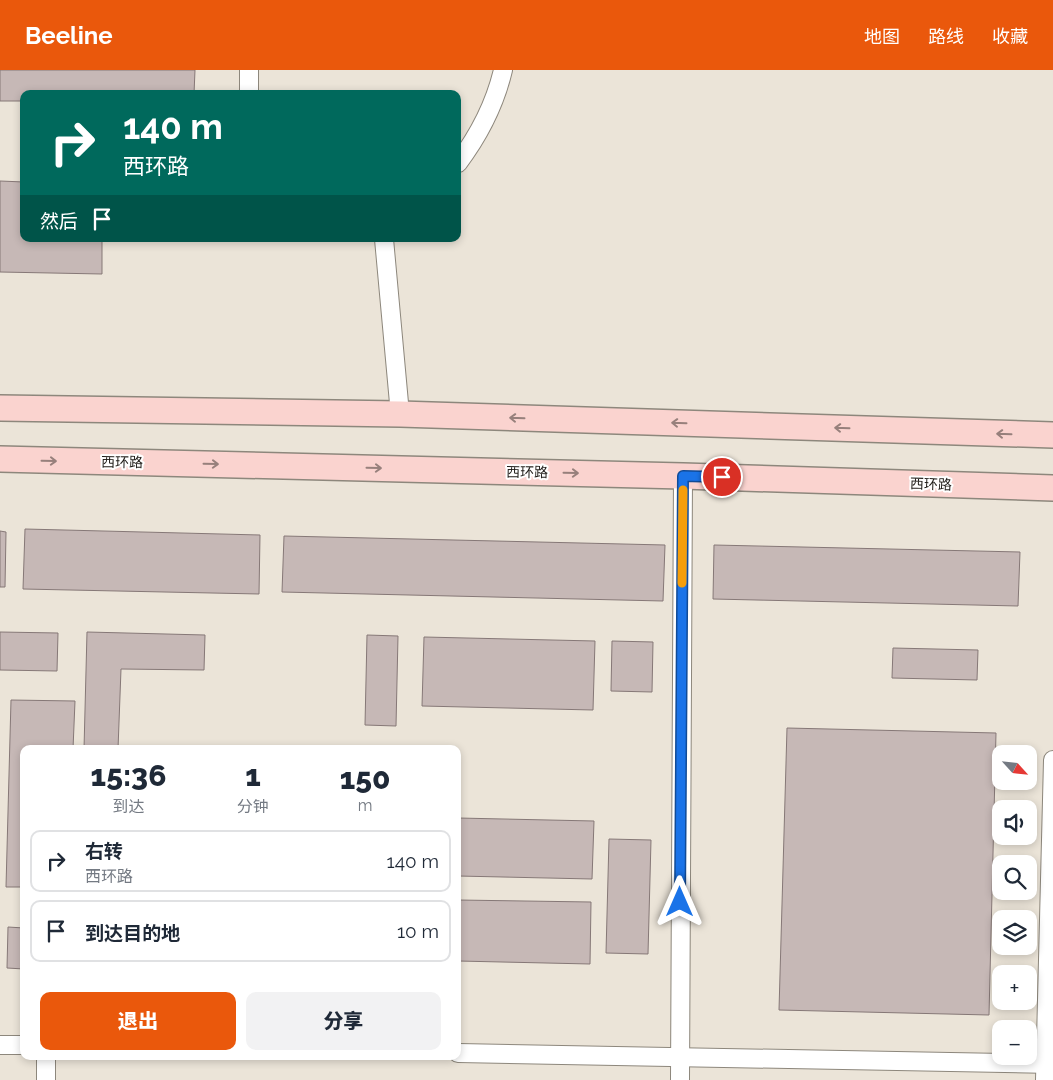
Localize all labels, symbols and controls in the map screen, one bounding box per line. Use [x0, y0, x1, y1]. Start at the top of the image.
text: Beeline [25, 21, 113, 50]
text: 地图 [864, 26, 900, 47]
text: 路线 [928, 26, 964, 47]
text: 收藏 [992, 26, 1028, 47]
text: 140 m [123, 106, 223, 147]
icon: right [40, 110, 105, 175]
text: 西环路 [123, 153, 189, 179]
icon: arrive [88, 205, 116, 233]
text: 然后 [40, 210, 78, 232]
one-way arrow [509, 413, 526, 423]
one-way arrow [672, 419, 688, 428]
one-way arrow [834, 424, 850, 433]
one-way arrow [997, 429, 1013, 438]
street label: 西环路 [101, 454, 143, 470]
one-way arrow [40, 456, 56, 465]
pin [701, 456, 743, 498]
one-way arrow [203, 460, 219, 469]
icon: arrive [708, 463, 736, 491]
one-way arrow [365, 464, 381, 473]
street label: 西环路 [506, 464, 548, 480]
one-way arrow [562, 468, 579, 478]
street label: 西环路 [910, 475, 952, 493]
north arrow [992, 745, 1038, 790]
map controls [992, 745, 1037, 1065]
text: 15:36 [91, 758, 166, 793]
text: 1 [245, 758, 261, 793]
text: 150 [340, 761, 390, 796]
text: m [358, 796, 372, 815]
text: 到达 [113, 797, 145, 816]
text: 分钟 [237, 797, 269, 816]
button: sound [992, 800, 1037, 845]
text: 右转 [85, 840, 123, 862]
icon: right [42, 847, 70, 875]
text: 140 m [387, 850, 439, 872]
button: search [992, 855, 1037, 900]
text: 西环路 [85, 867, 133, 886]
position arrow [653, 875, 705, 927]
button: layers [992, 910, 1037, 955]
icon: arrive [42, 917, 70, 945]
text: 10 m [397, 920, 439, 942]
text: 到达目的地 [85, 922, 180, 944]
button: + [992, 965, 1037, 1010]
button: 退出 [40, 992, 236, 1050]
button: 分享 [246, 992, 441, 1050]
button: − [992, 1020, 1037, 1065]

